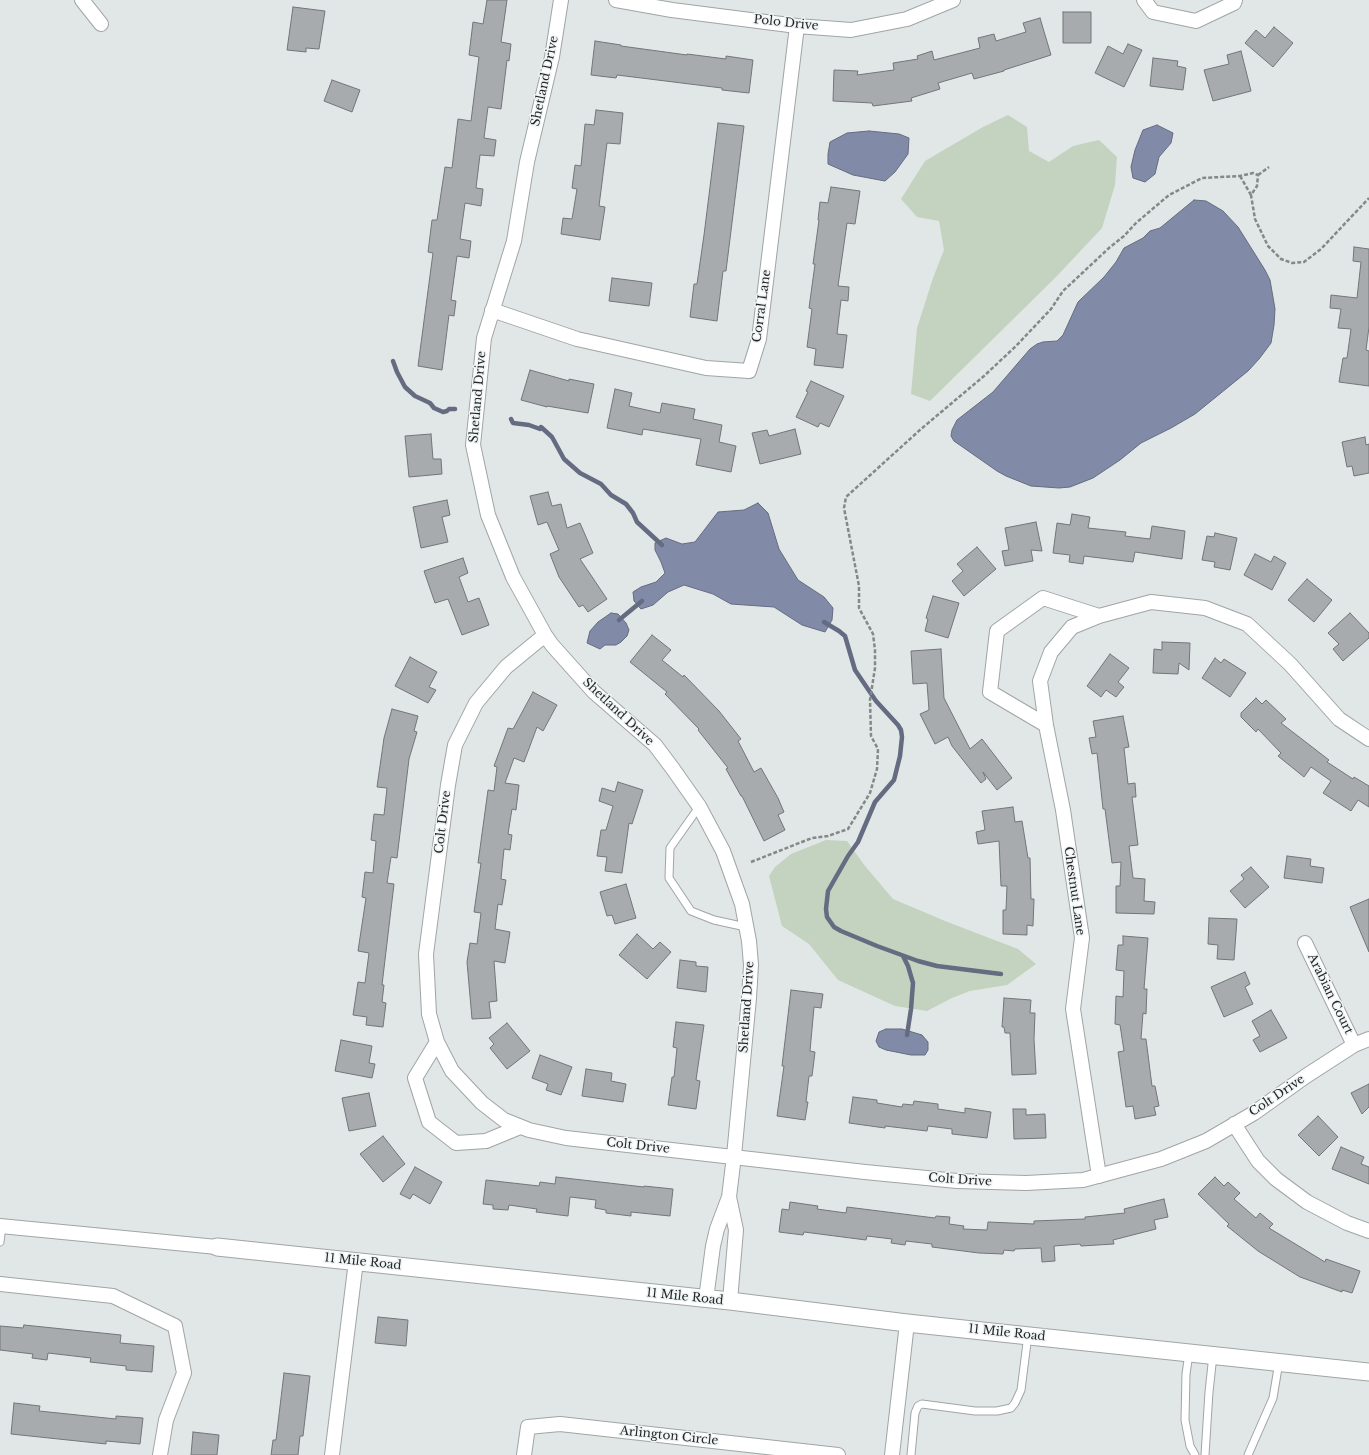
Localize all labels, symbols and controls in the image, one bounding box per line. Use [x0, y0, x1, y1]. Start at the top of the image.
street label: Polo Drive [753, 12, 819, 34]
street label: Shetland Drive [528, 34, 562, 128]
street label: Corral Lane [750, 269, 774, 343]
street label: Shetland Drive [467, 351, 489, 443]
street label: Shetland Drive [579, 675, 657, 749]
street label: Colt Drive [432, 790, 454, 854]
street label: Chestnut Lane [1061, 846, 1087, 936]
street label: Arabian Court [1304, 951, 1356, 1037]
street label: Shetland Drive [737, 961, 757, 1053]
street label: Colt Drive [1247, 1072, 1307, 1120]
street label: Colt Drive [606, 1136, 670, 1156]
street label: Colt Drive [928, 1171, 992, 1189]
street label: 11 Mile Road [324, 1251, 402, 1273]
street label: 11 Mile Road [646, 1286, 724, 1308]
street label: 11 Mile Road [968, 1322, 1046, 1344]
street label: Arlington Circle [619, 1424, 719, 1448]

